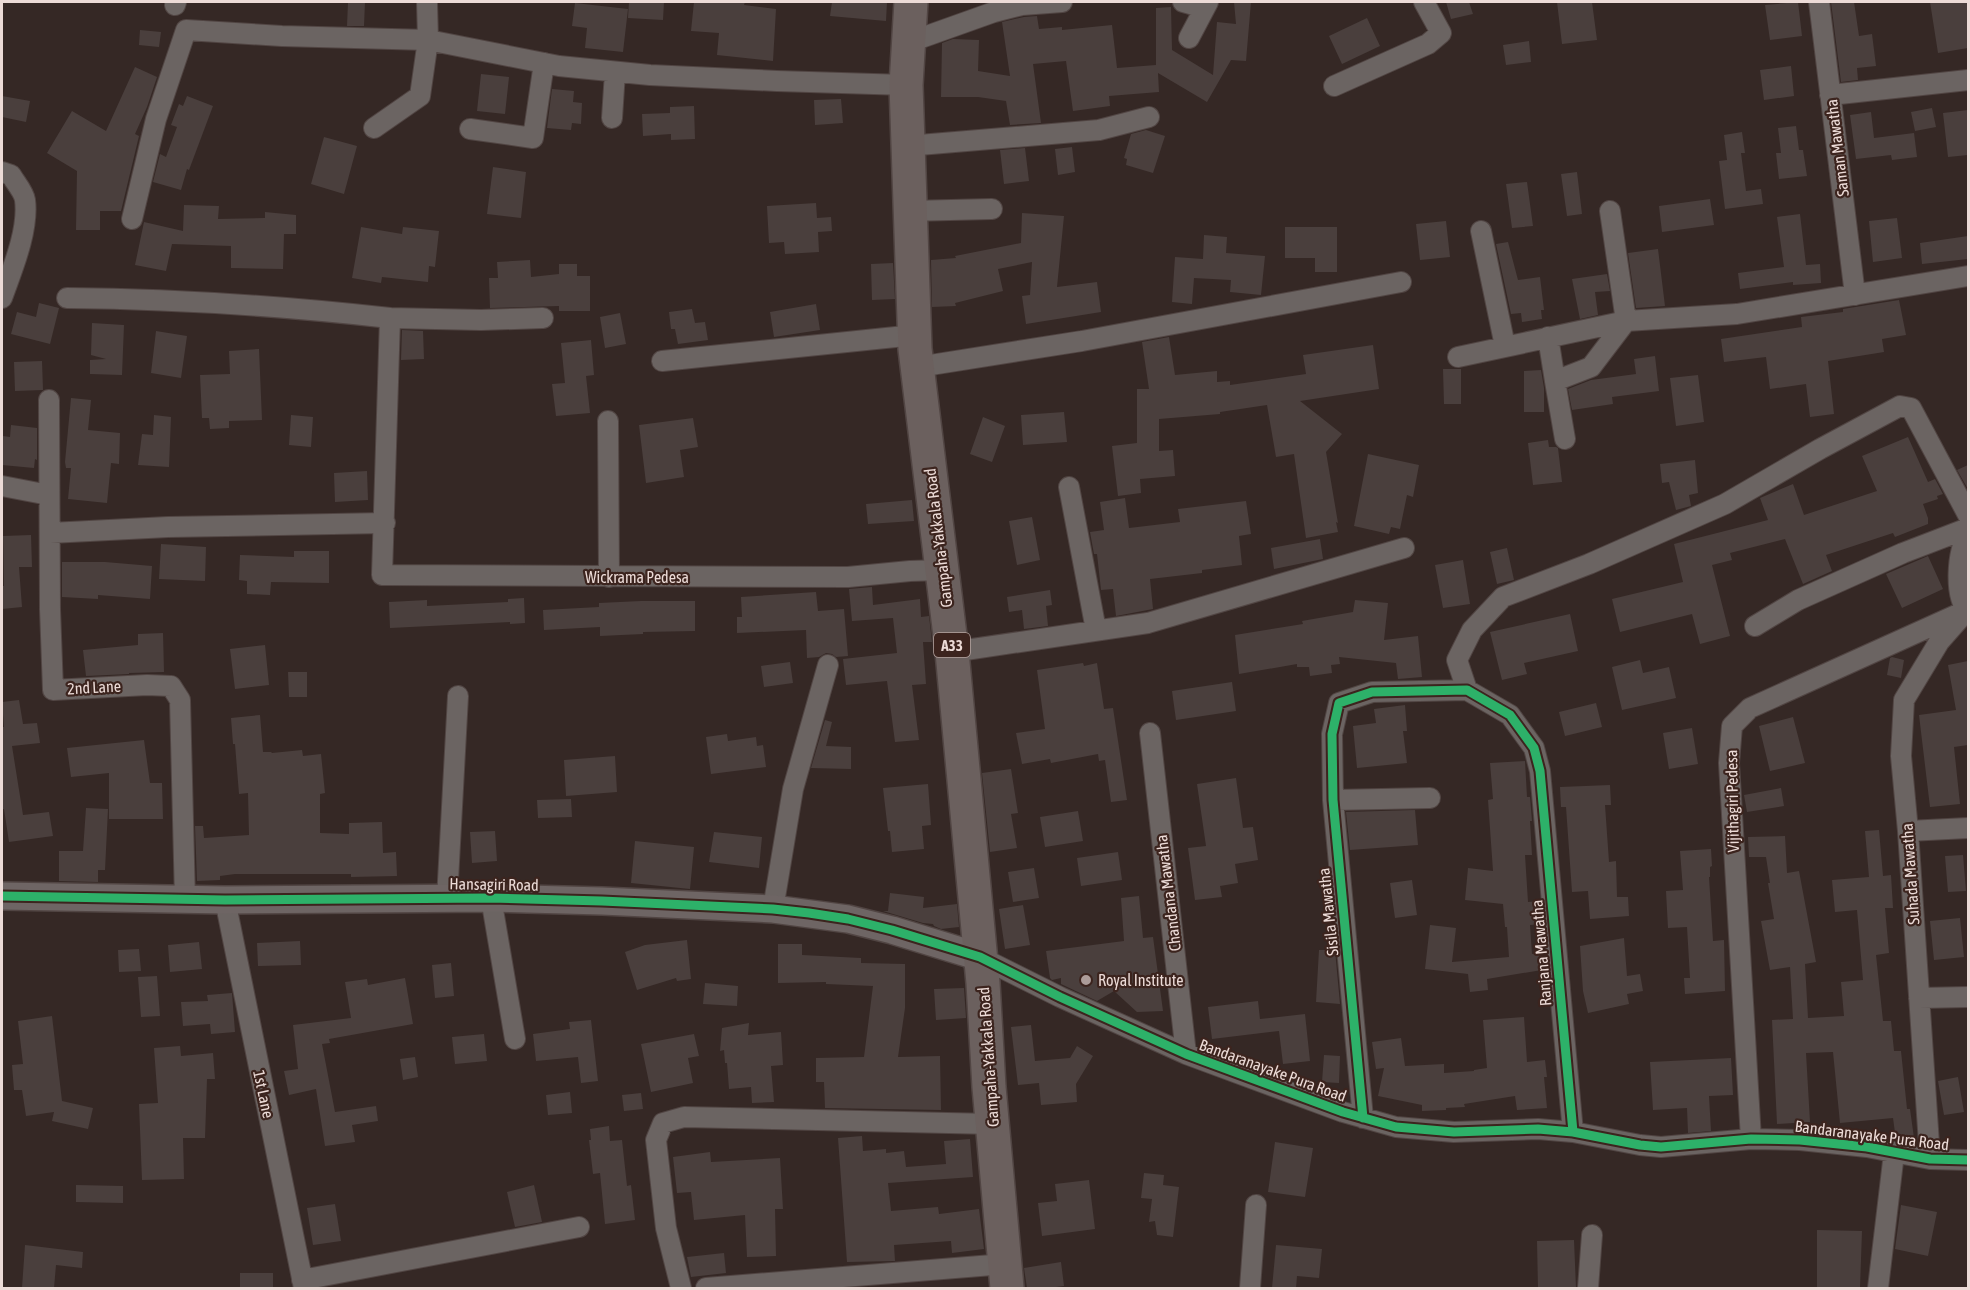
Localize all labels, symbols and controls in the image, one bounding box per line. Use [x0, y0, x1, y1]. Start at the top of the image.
street label: Saman Mawatha [1822, 98, 1852, 198]
street label: Gampaha-Yakkala Road [921, 467, 956, 609]
street label: Wickrama Pedesa [585, 568, 689, 586]
road number: A33 [934, 633, 970, 657]
street label: 2nd Lane [67, 677, 121, 697]
street label: Vijithagiri Pedesa [1722, 750, 1743, 852]
street label: Suhada Mawatha [1897, 823, 1923, 925]
street label: Chandana Mawatha [1152, 834, 1184, 952]
street label: Sisila Mawatha [1314, 867, 1342, 957]
street label: Hansagiri Road [449, 874, 539, 895]
street label: Ranjana Mawatha [1527, 899, 1556, 1007]
place label: Royal Institute [1098, 971, 1184, 990]
marker: Royal Institute [1079, 973, 1093, 987]
street label: Gampaha-Yakkala Road [974, 986, 1003, 1128]
street label: Bandaranayake Pura Road [1197, 1035, 1349, 1106]
street label: 1st Lane [250, 1068, 278, 1120]
street label: Bandaranayake Pura Road [1794, 1117, 1950, 1154]

